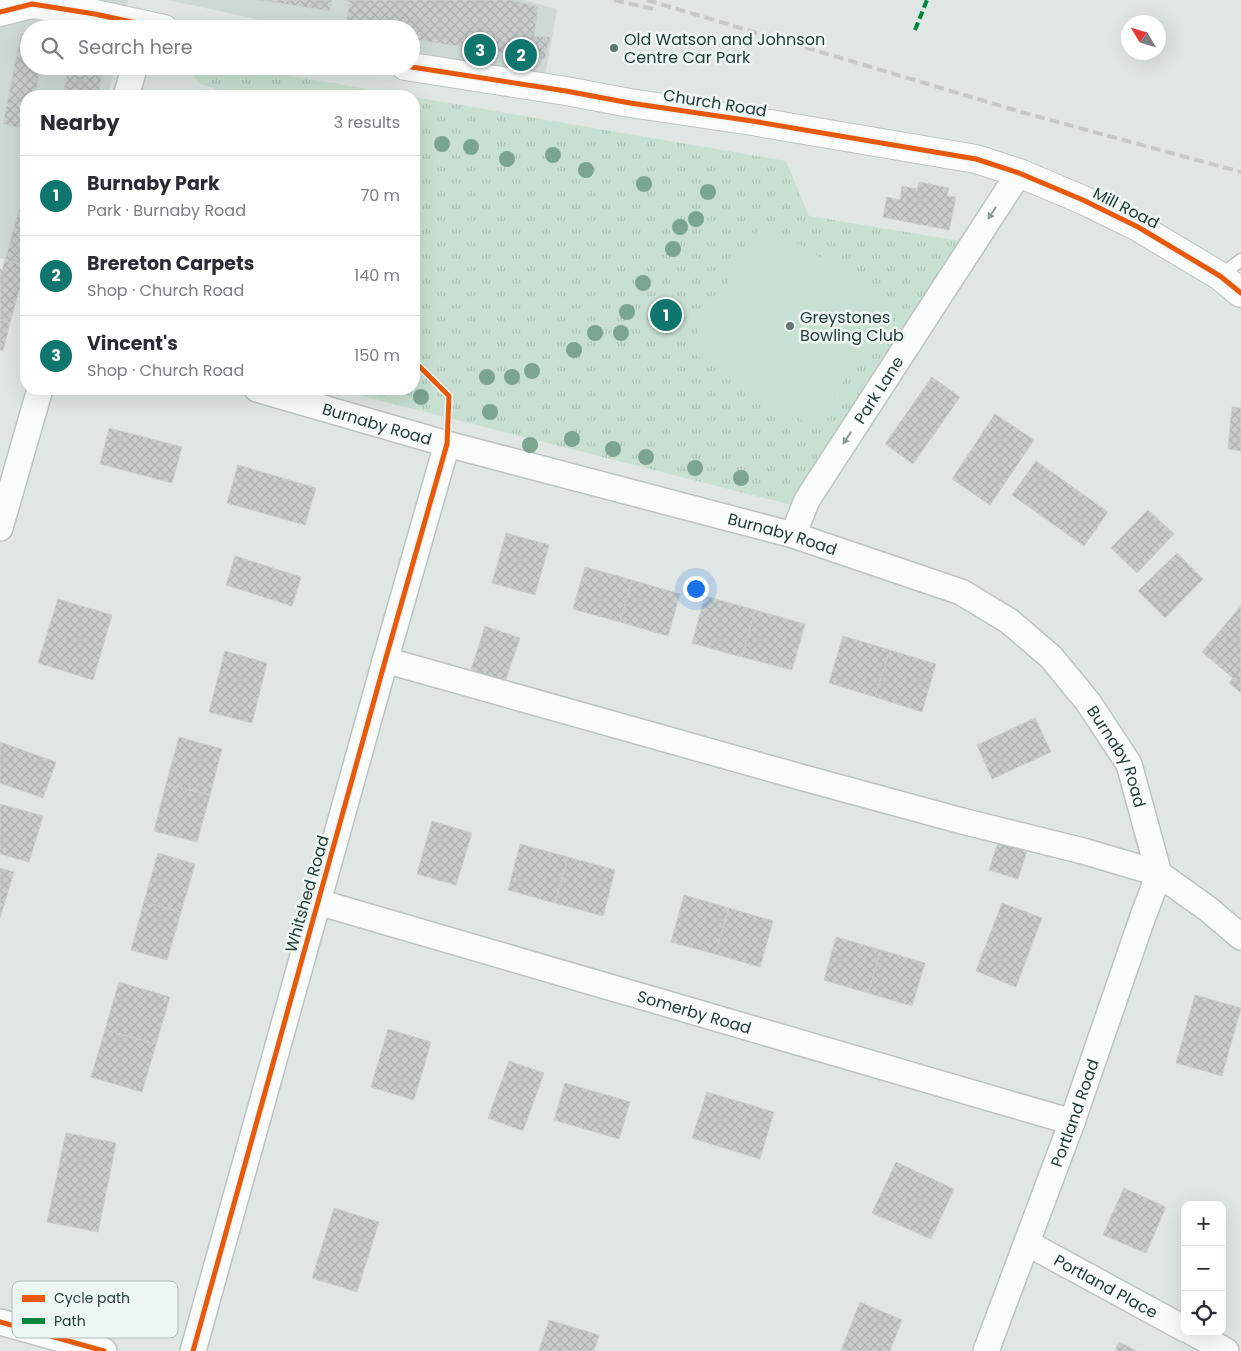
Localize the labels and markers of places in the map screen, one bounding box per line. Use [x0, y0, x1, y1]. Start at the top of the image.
place label: Old Watson and Johnson Centre Car Park [624, 28, 825, 69]
pin: 3 [464, 31, 496, 69]
pin: 2 [505, 36, 537, 74]
marker: Old Watson and Johnson Centre Car Park [608, 42, 620, 54]
pin: 1 [650, 296, 682, 334]
place label: Greystones Bowling Club [800, 306, 904, 347]
marker: Greystones Bowling Club [784, 320, 796, 332]

